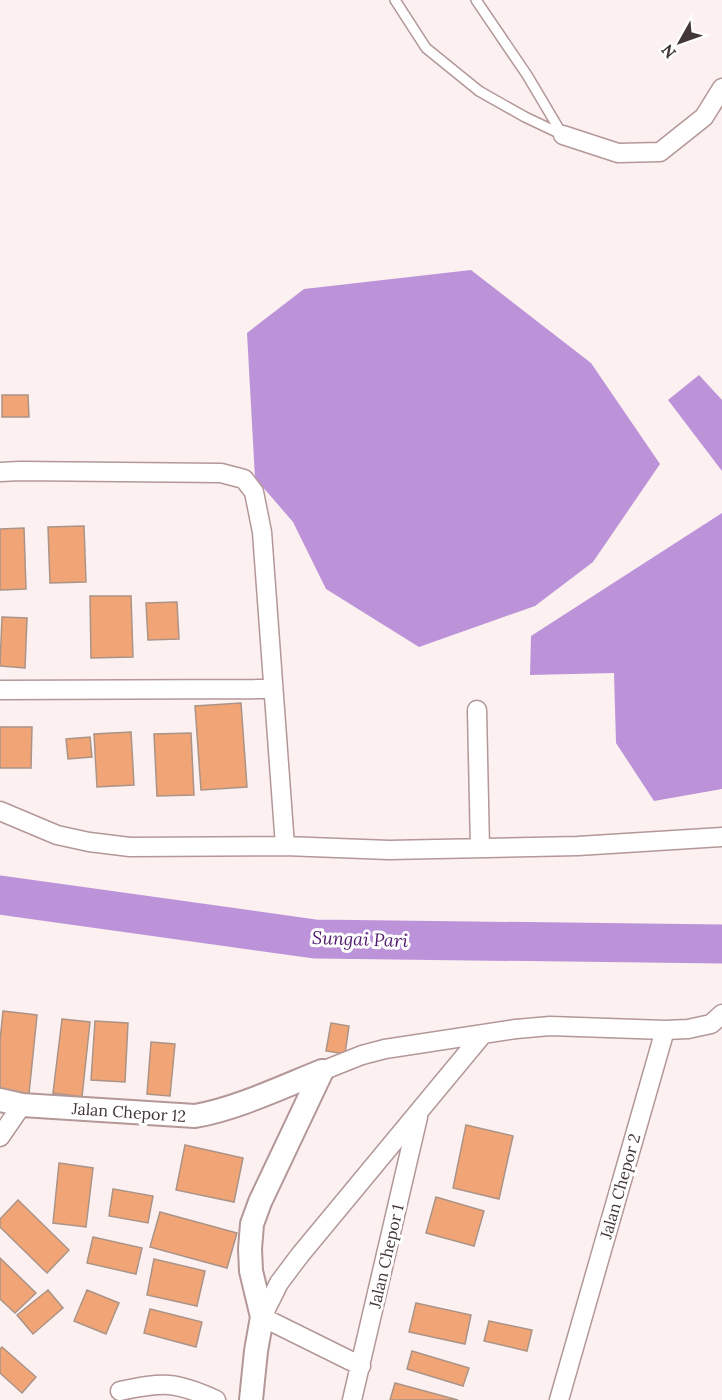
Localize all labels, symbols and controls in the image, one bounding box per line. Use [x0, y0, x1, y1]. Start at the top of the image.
north arrow [650, 12, 710, 72]
text: N [657, 40, 680, 63]
water label: Sungai Pari [312, 926, 409, 952]
street label: Jalan Chepor 12 [70, 1098, 187, 1126]
street label: Jalan Chepor 2 [595, 1131, 645, 1242]
street label: Jalan Chepor 1 [364, 1202, 408, 1311]

